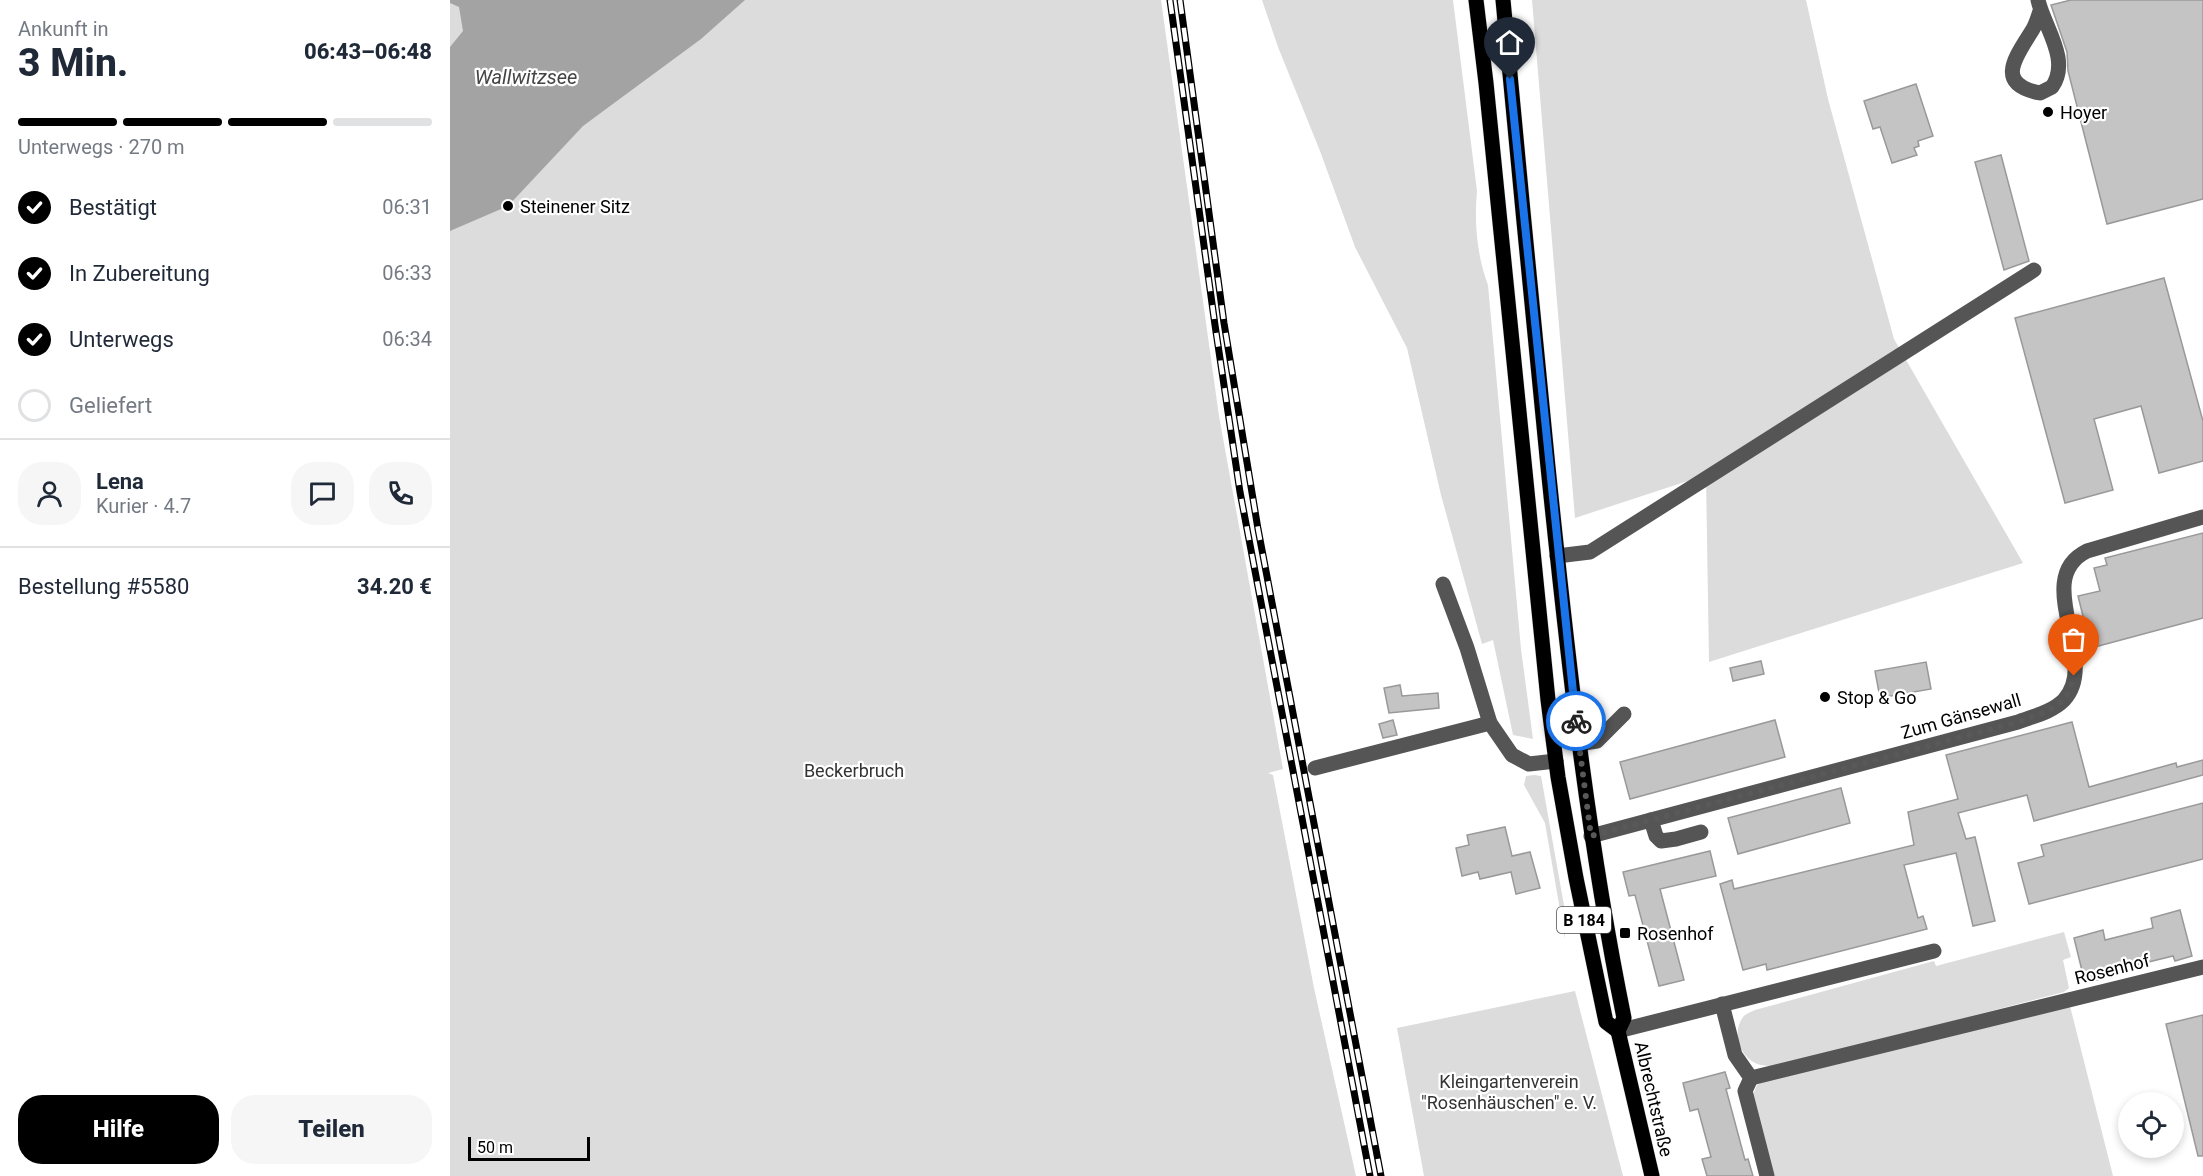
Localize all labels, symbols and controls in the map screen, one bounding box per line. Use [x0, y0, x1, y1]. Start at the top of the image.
text: Ankunft in [18, 17, 109, 41]
pin [1484, 17, 1535, 79]
icon: home [1493, 26, 1526, 59]
text: 06:43–06:48 [304, 39, 432, 64]
text: 3 Min. [18, 40, 128, 86]
water label: Wallwitzsee [475, 65, 577, 89]
place label: Hoyer [2060, 102, 2107, 123]
marker: Hoyer [2041, 105, 2055, 119]
text: Unterwegs · 270 m [18, 135, 185, 159]
icon: check [18, 191, 51, 224]
text: Bestätigt [69, 195, 157, 220]
text: 06:31 [382, 195, 432, 219]
place label: Steinener Sitz [520, 196, 630, 217]
marker: Steinener Sitz [501, 199, 515, 213]
icon: check [18, 257, 51, 290]
text: In Zubereitung [69, 261, 210, 286]
text: 06:33 [382, 261, 432, 285]
icon: check [18, 323, 51, 356]
text: Unterwegs [69, 327, 174, 352]
text: 06:34 [382, 327, 432, 351]
text: Geliefert [69, 393, 152, 418]
button: person [18, 462, 81, 525]
button: chat [291, 462, 354, 525]
button: phone [369, 462, 432, 525]
text: Lena [96, 469, 144, 494]
text: Kurier · 4.7 [96, 494, 191, 518]
text: Bestellung #5580 [18, 574, 189, 599]
text: 34.20 € [357, 574, 432, 599]
pin [2048, 614, 2099, 676]
icon: bag [2057, 623, 2090, 656]
place label: Stop & Go [1837, 687, 1916, 708]
street label: Zum Gänsewall [1899, 689, 2023, 743]
marker: Stop & Go [1818, 690, 1832, 704]
courier [1546, 691, 1606, 751]
icon: bike [1560, 705, 1593, 738]
park label: Beckerbruch [804, 760, 904, 781]
road number: B 184 [1557, 907, 1611, 933]
place label: Rosenhof [1637, 923, 1714, 944]
marker: Rosenhof [1618, 926, 1632, 940]
street label: Rosenhof [2072, 949, 2152, 988]
street label: Albrechtstraße [1631, 1039, 1677, 1159]
park label: Kleingartenverein "Rosenhäuschen" e. V. [1421, 1071, 1597, 1113]
map controls [2118, 1092, 2184, 1158]
button: locate [2118, 1092, 2184, 1158]
button: Hilfe [18, 1095, 219, 1164]
button: Teilen [231, 1095, 432, 1164]
scale bar [468, 1134, 590, 1162]
text: 50 m [477, 1138, 513, 1157]

